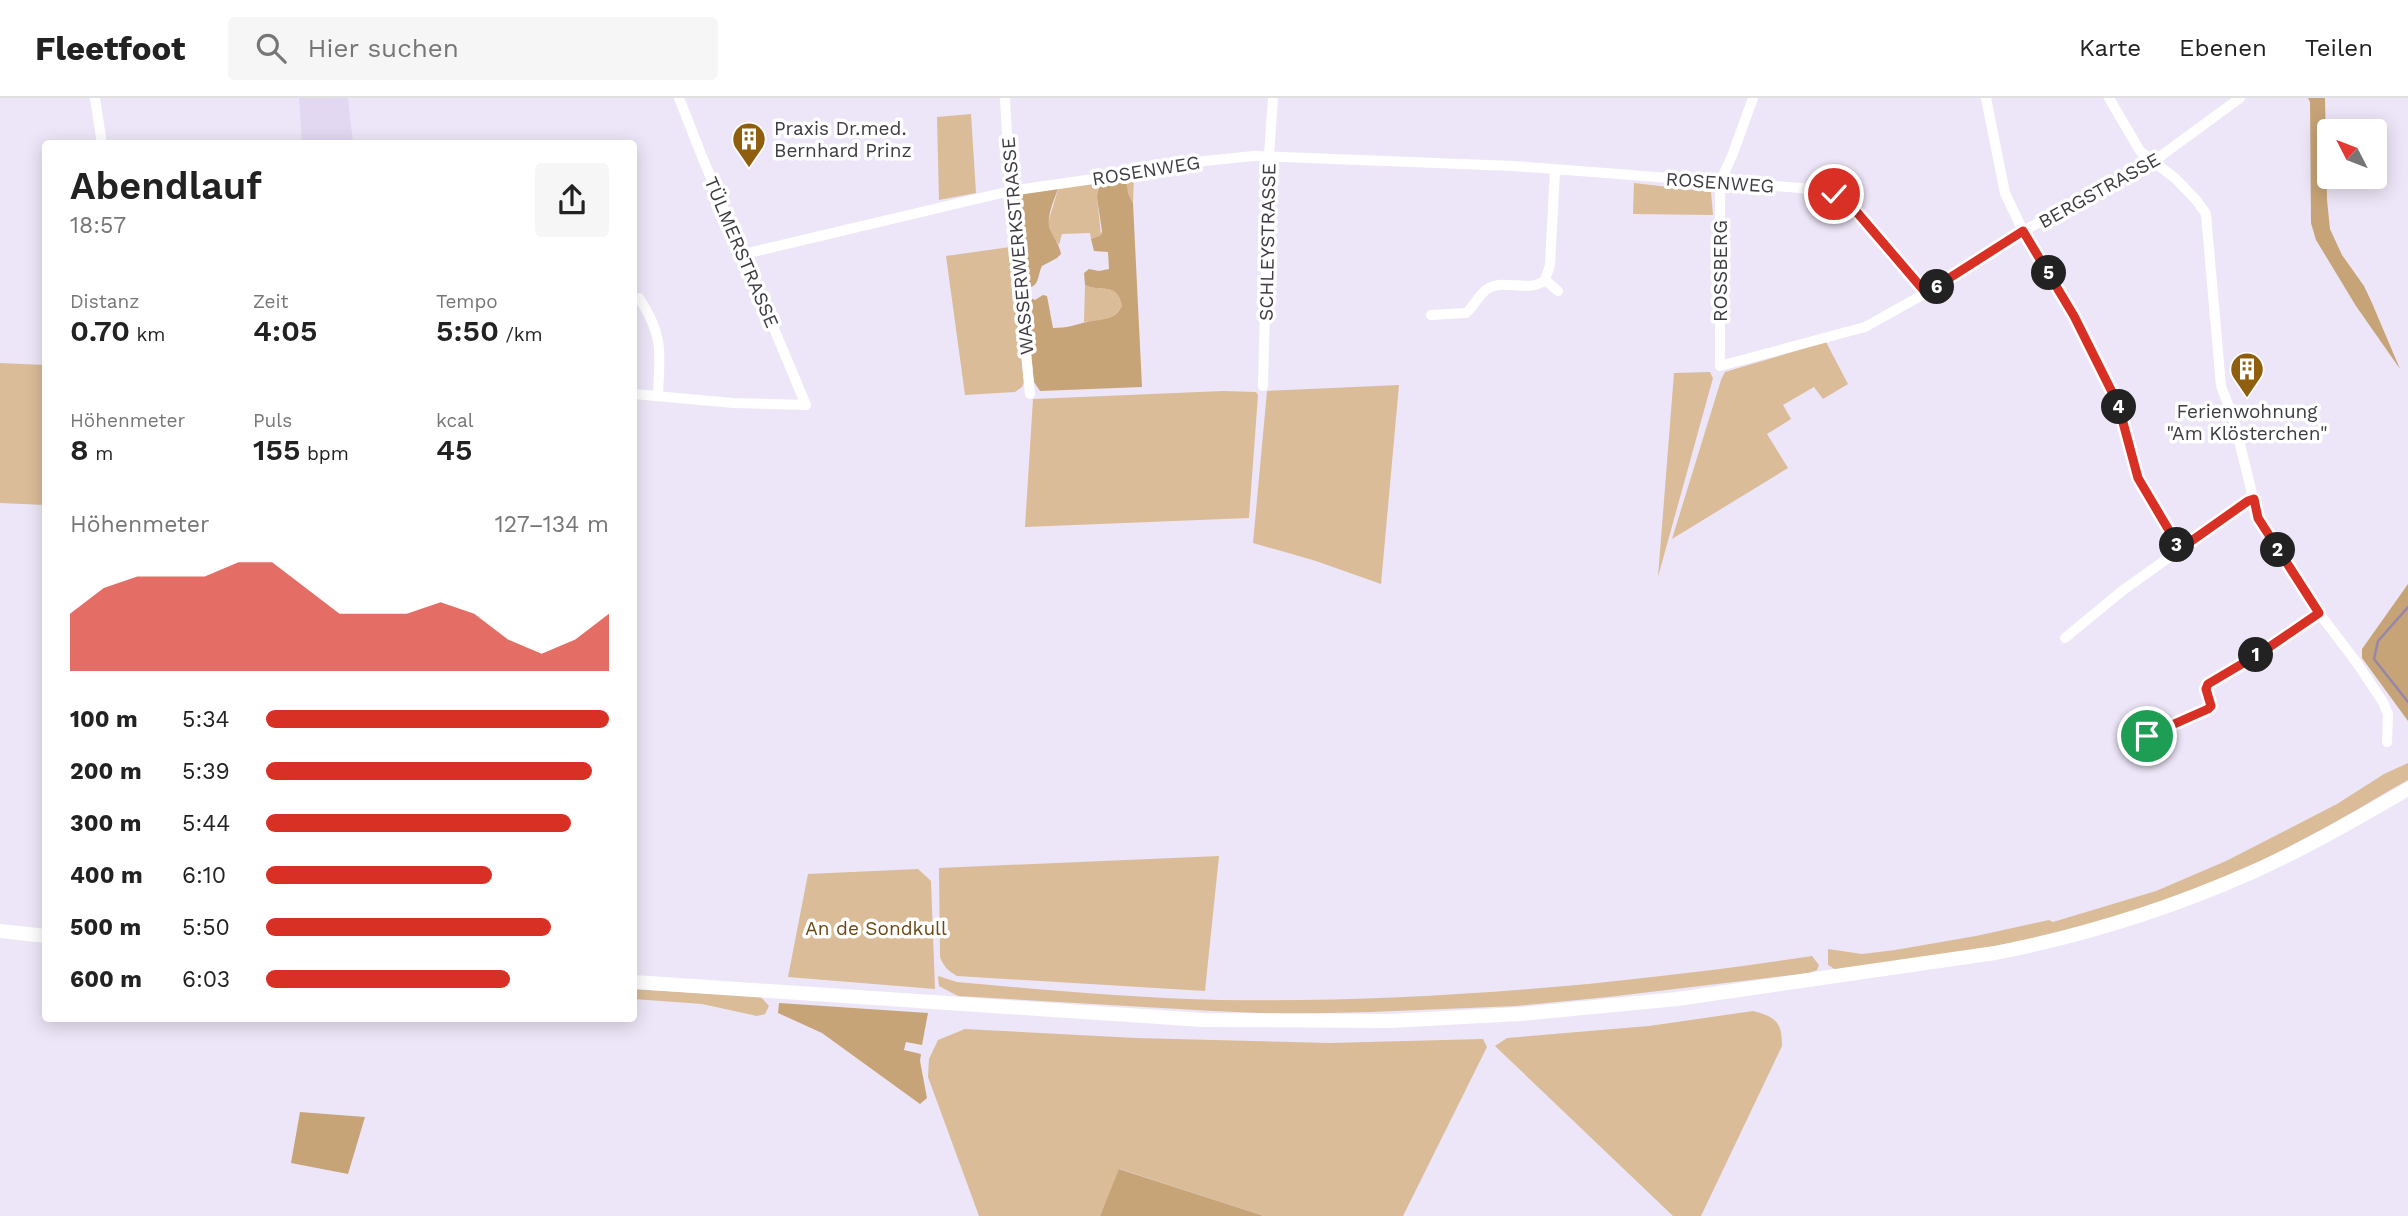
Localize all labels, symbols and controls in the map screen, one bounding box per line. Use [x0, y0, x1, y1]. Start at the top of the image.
search box [228, 17, 718, 80]
text: Fleetfoot [35, 29, 186, 68]
icon: search [252, 29, 290, 67]
text: Hier suchen [308, 33, 459, 63]
text: Karte [2079, 34, 2141, 62]
text: Ebenen [2179, 34, 2267, 62]
text: Teilen [2305, 34, 2373, 62]
place label: Praxis Dr.med. Bernhard Prinz [774, 117, 912, 162]
north arrow [2317, 119, 2387, 189]
map controls [2317, 119, 2387, 189]
building icon: Praxis Dr.med. Bernhard Prinz [730, 120, 768, 169]
street label: WASSERWERKSTRASSE [997, 136, 1038, 356]
street label: BERGSTRASSE [2034, 148, 2164, 233]
street label: ROSENWEG [1091, 151, 1202, 190]
button: share [535, 163, 609, 237]
street label: SCHLEYSTRASSE [1255, 163, 1280, 321]
text: Abendlauf [70, 164, 262, 208]
pin [1804, 164, 1864, 224]
street label: ROSENWEG [1665, 167, 1775, 198]
street label: TÜLMERSTRASSE [699, 173, 784, 331]
icon: check [1815, 175, 1853, 213]
text: 18:57 [70, 212, 126, 239]
street label: ROSSBERG [1709, 220, 1732, 322]
pin: 5 [2032, 256, 2066, 290]
text: 5 [2043, 261, 2054, 284]
pin: 6 [1920, 270, 1954, 304]
text: 6 [1931, 275, 1942, 298]
text: Distanz [70, 290, 139, 313]
text: Zeit [253, 290, 289, 313]
text: Tempo [436, 290, 498, 313]
text: 0.70 [70, 313, 130, 348]
text: 4:05 [253, 313, 317, 348]
text: 5:50 [436, 313, 499, 348]
text: km [130, 323, 165, 346]
text: /km [499, 323, 543, 346]
building icon: Ferienwohnung "Am Klösterchen" [2228, 350, 2266, 399]
pin: 4 [2102, 390, 2136, 424]
text: 4 [2112, 395, 2125, 418]
place label: Ferienwohnung "Am Klösterchen" [2166, 400, 2328, 445]
text: Höhenmeter [70, 409, 185, 432]
text: Puls [253, 409, 292, 432]
text: kcal [436, 409, 474, 432]
text: 8 [70, 432, 89, 467]
text: 155 [253, 432, 300, 467]
text: 45 [436, 432, 472, 467]
text: m [89, 442, 113, 465]
text: bpm [300, 442, 349, 465]
text: Höhenmeter [70, 511, 209, 538]
text: 127–134 m [495, 511, 609, 538]
pin: 3 [2160, 528, 2194, 562]
pin: 2 [2260, 532, 2296, 568]
text: 3 [2171, 533, 2182, 556]
text: 2 [2272, 538, 2283, 561]
pin: 1 [2238, 638, 2274, 672]
text: 1 [2251, 643, 2260, 666]
text: 100 m [70, 706, 138, 733]
text: 5:34 [182, 706, 230, 733]
pin [2117, 706, 2177, 766]
icon: arrive [2128, 717, 2166, 755]
text: 200 m [70, 758, 142, 785]
text: 5:39 [182, 758, 230, 785]
text: 300 m [70, 810, 141, 837]
text: 5:44 [182, 810, 230, 837]
text: 400 m [70, 862, 143, 889]
text: 6:10 [182, 862, 226, 889]
text: 500 m [70, 914, 141, 941]
text: 5:50 [182, 914, 230, 941]
park label: An de Sondkull [805, 917, 947, 940]
text: 600 m [70, 966, 142, 993]
text: 6:03 [182, 966, 230, 993]

